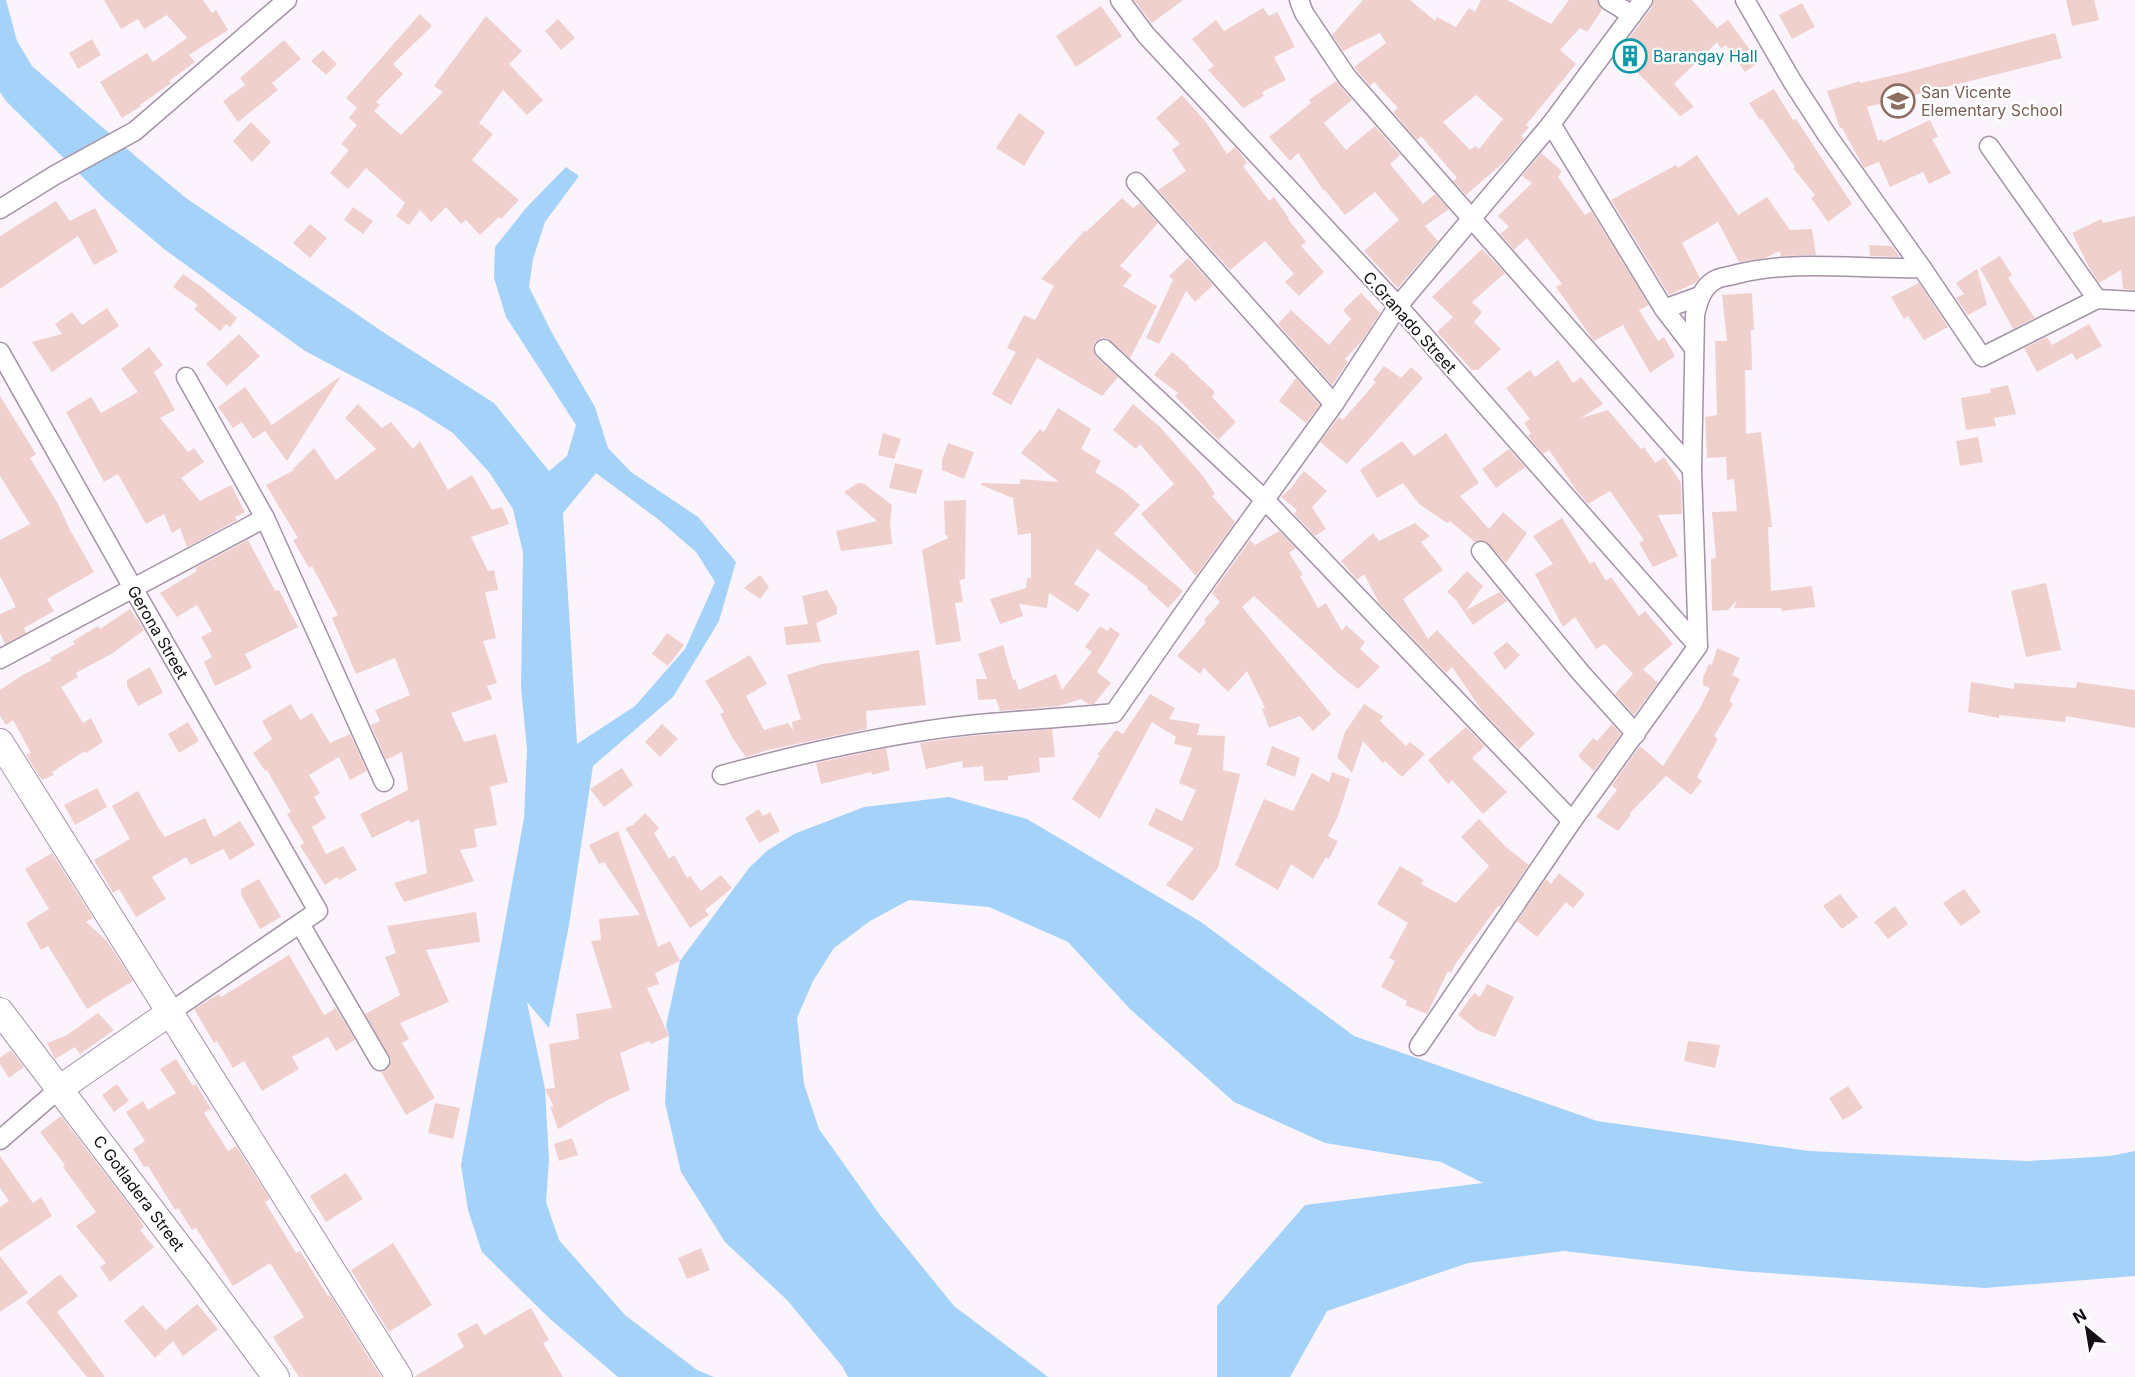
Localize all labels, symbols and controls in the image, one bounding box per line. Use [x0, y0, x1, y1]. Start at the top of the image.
building icon: Barangay Hall [1612, 38, 1648, 74]
place label: Barangay Hall [1653, 46, 1758, 66]
place label: San Vicente Elementary School [1921, 82, 2063, 120]
school or university icon: San Vicente Elementary School [1880, 83, 1916, 119]
street label: C.Granado Street [1359, 267, 1461, 377]
street label: Gerona Street [123, 582, 193, 682]
street label: C Gotladera Street [89, 1131, 189, 1255]
north arrow [2057, 1299, 2117, 1359]
text: N [2069, 1304, 2090, 1328]

